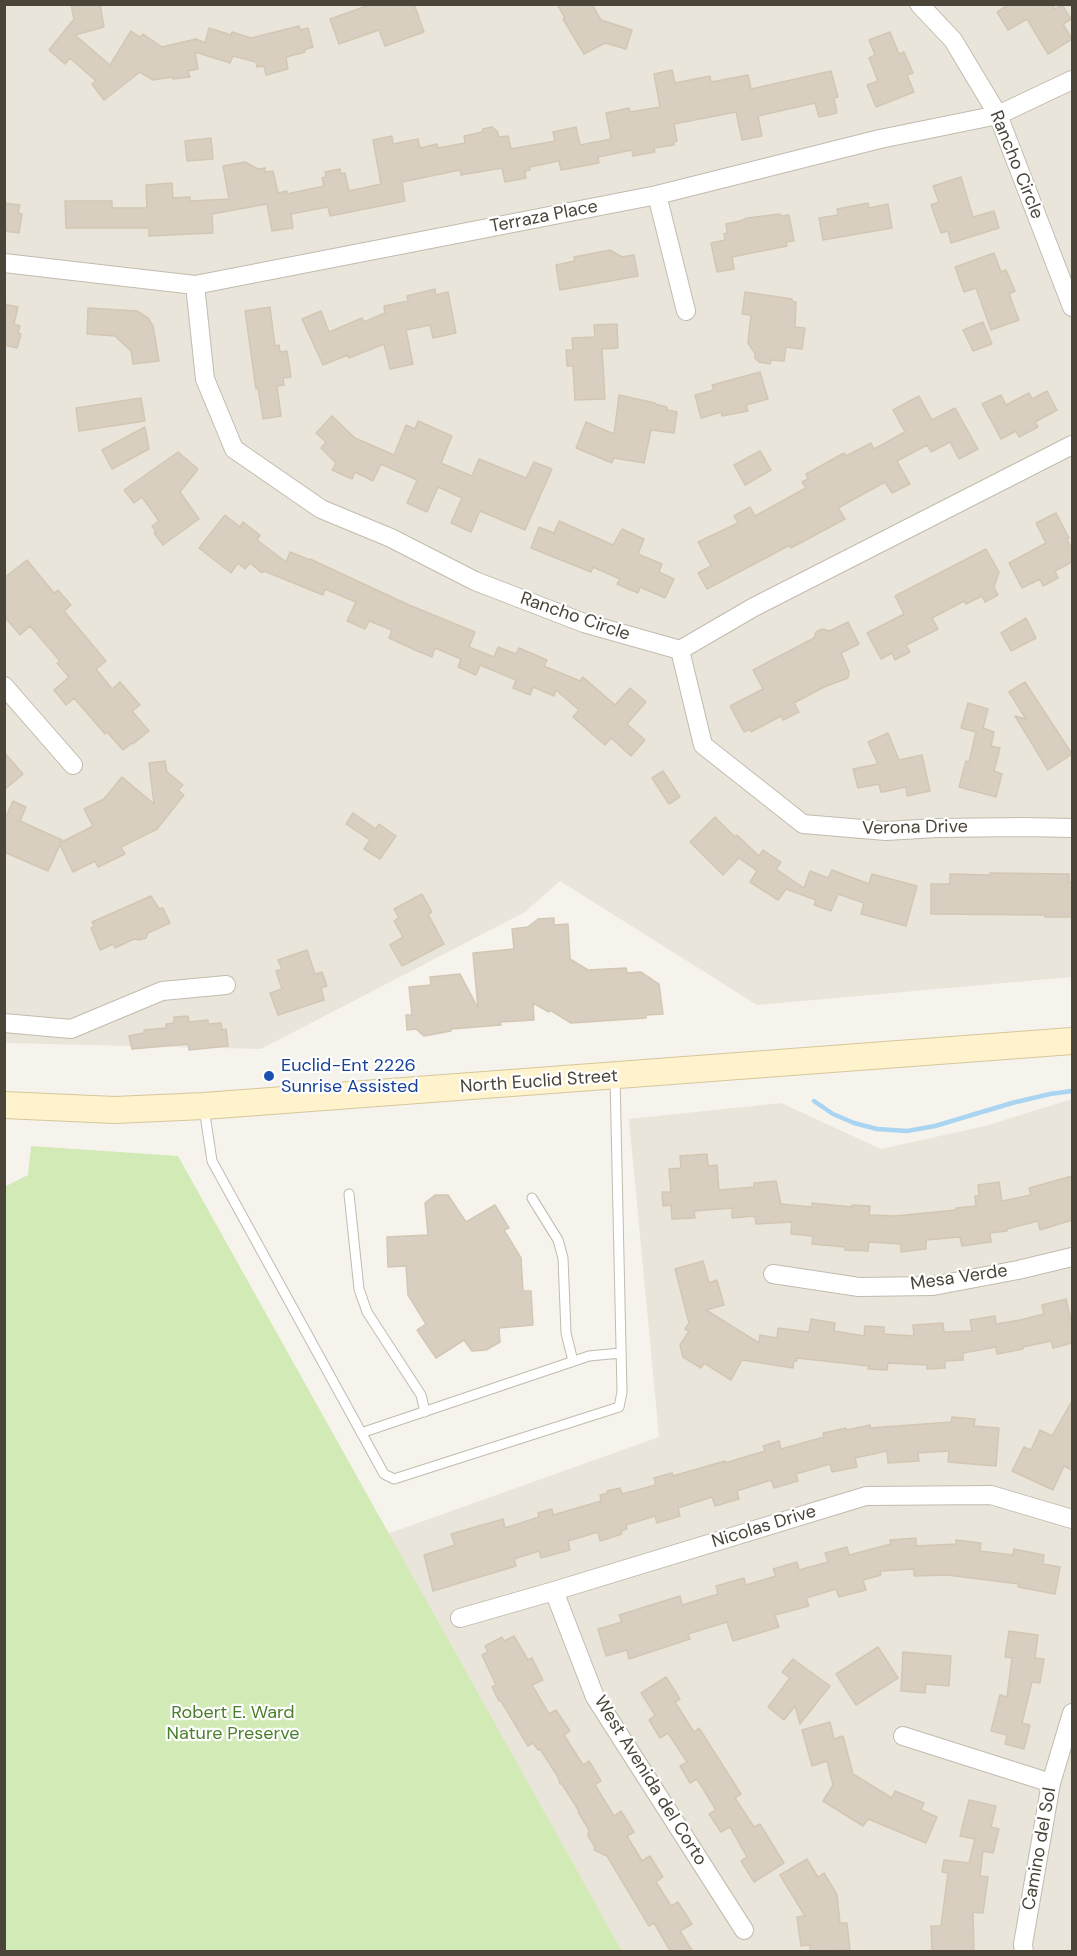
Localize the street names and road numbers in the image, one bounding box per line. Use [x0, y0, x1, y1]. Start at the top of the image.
street label: Rancho Circle [984, 108, 1048, 222]
street label: Terraza Place [488, 196, 600, 238]
street label: Rancho Circle [517, 588, 633, 646]
street label: Verona Drive [862, 816, 968, 840]
street label: North Euclid Street [459, 1066, 619, 1098]
street label: Mesa Verde [909, 1260, 1009, 1296]
street label: Nicolas Drive [709, 1501, 819, 1553]
street label: West Avenida del Corto [589, 1692, 711, 1870]
street label: Camino del Sol [1019, 1786, 1061, 1912]

